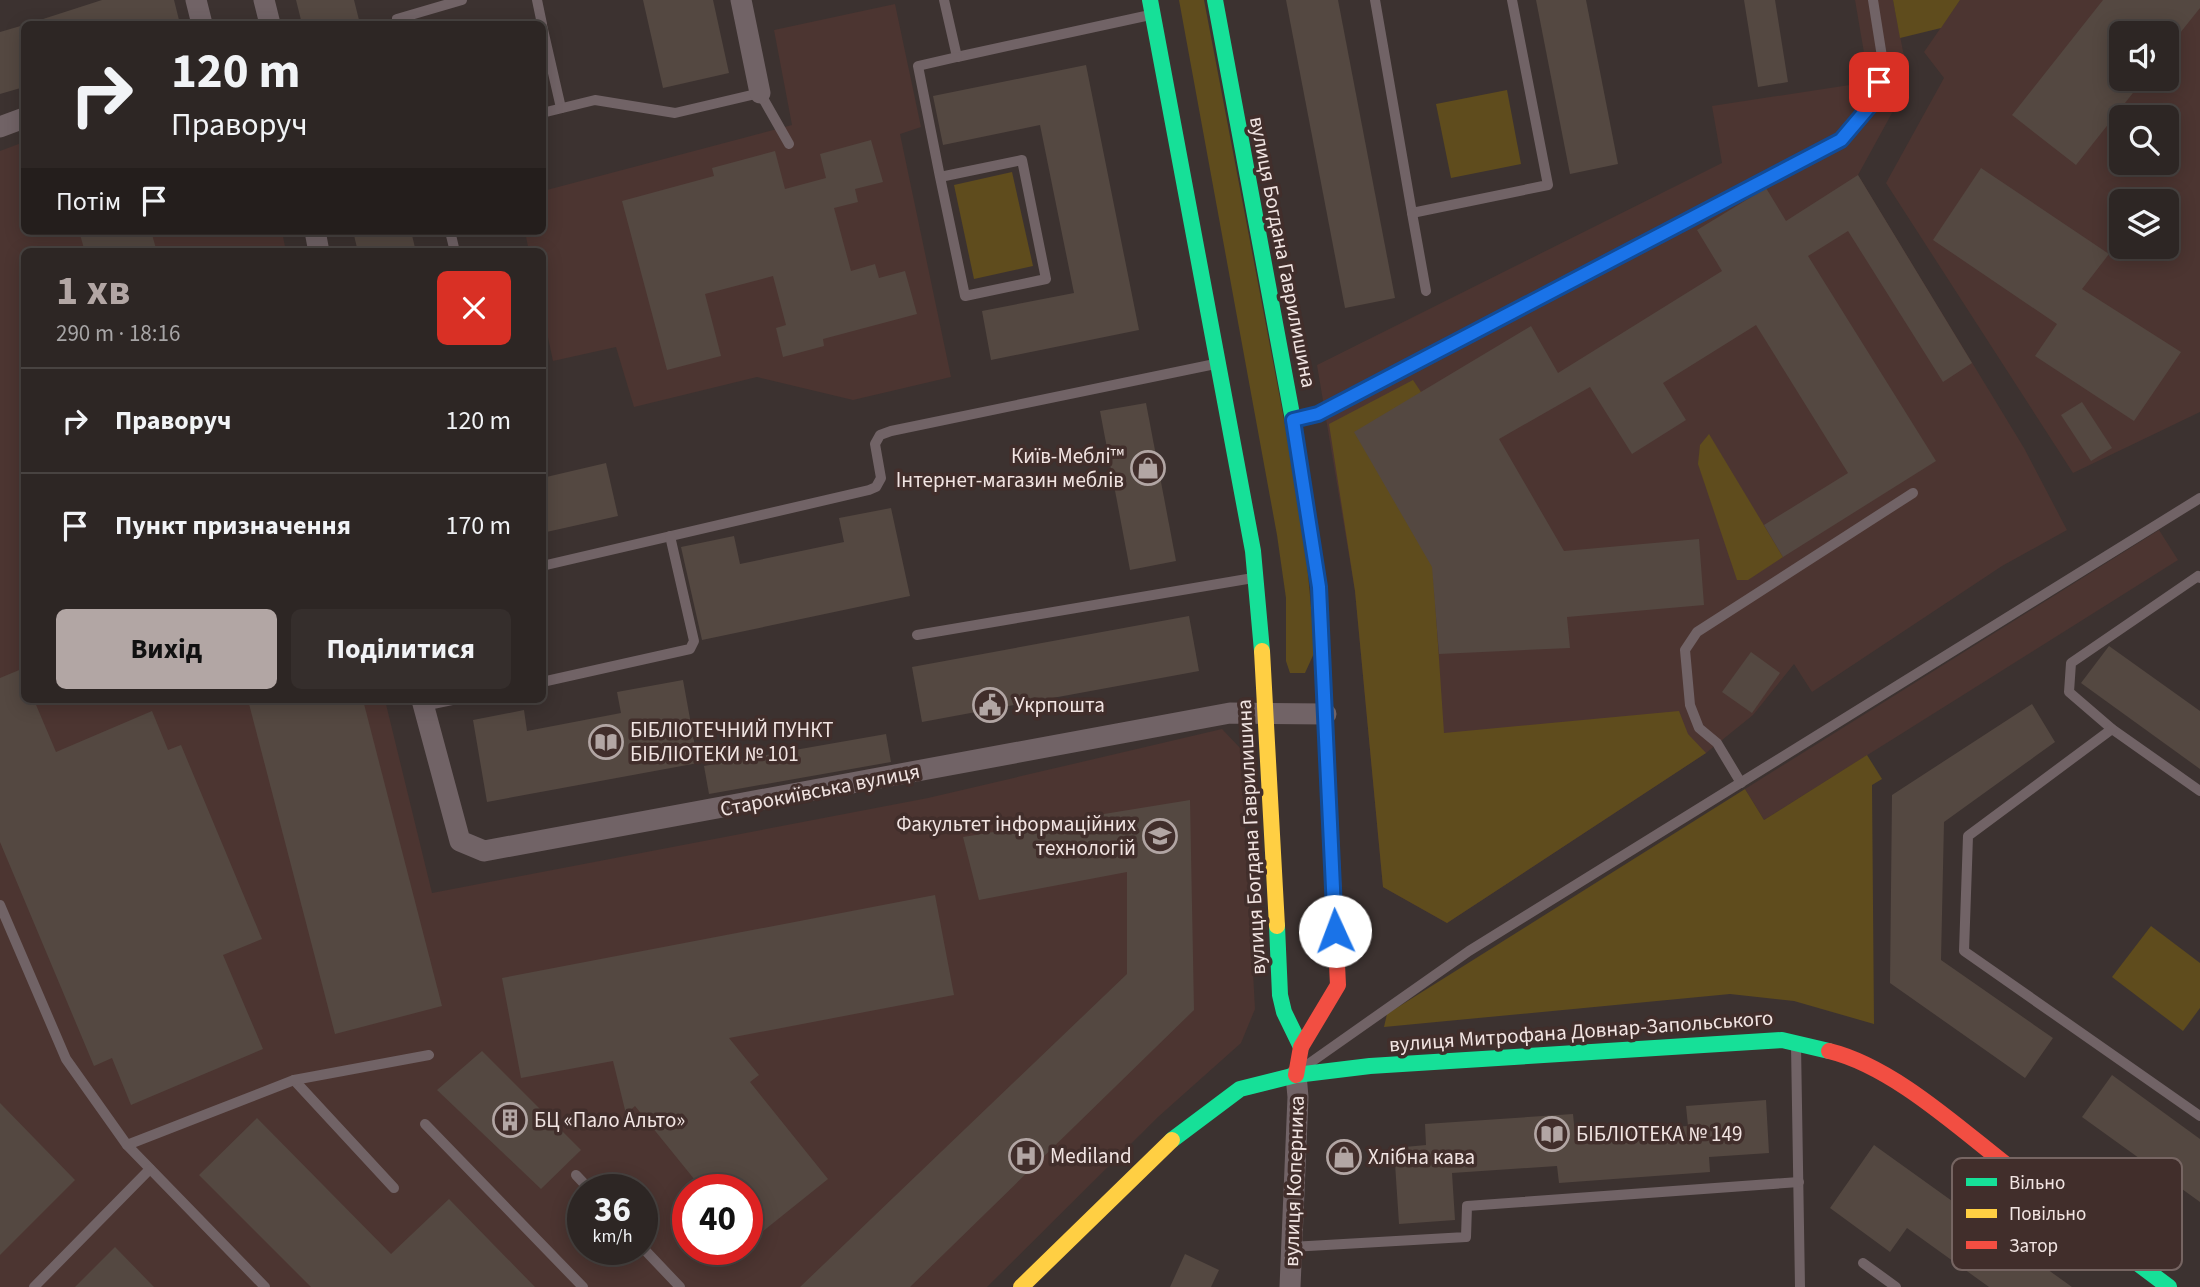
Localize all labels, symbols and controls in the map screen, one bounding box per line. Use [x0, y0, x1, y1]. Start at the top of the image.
map controls [2109, 21, 2179, 259]
button: sound [2109, 21, 2179, 91]
text: 120 m [171, 37, 300, 107]
icon: right [56, 49, 147, 140]
pin [1849, 52, 1909, 112]
icon: arrive [1860, 63, 1898, 101]
text: Праворуч [171, 102, 308, 148]
button: search [2109, 105, 2179, 175]
street label: вулиця Богдана Гаврилишина [1242, 114, 1324, 390]
icon: arrive [135, 182, 173, 220]
text: Потім [56, 183, 121, 220]
button: layers [2109, 189, 2179, 259]
text: 1 хв [56, 261, 130, 321]
button: close [437, 271, 511, 345]
text: 290 m · 18:16 [56, 317, 180, 350]
icon: right [56, 402, 94, 440]
text: Праворуч [115, 402, 231, 439]
text: 120 m [445, 402, 511, 439]
place label: Київ-Меблі™ Інтернет-магазин меблів [896, 441, 1124, 495]
shop icon: Київ-Меблі™ Інтернет-магазин меблів [1129, 449, 1167, 487]
icon: arrive [56, 507, 94, 545]
text: Пункт призначення [115, 507, 351, 544]
text: 170 m [445, 507, 511, 544]
button: Вихід [56, 609, 277, 689]
button: Поділитися [291, 609, 511, 689]
public building icon: Укрпошта [971, 686, 1009, 724]
place label: Укрпошта [1014, 690, 1105, 720]
street label: вулиця Богдана Гаврилишина [1229, 698, 1273, 976]
place label: БІБЛІОТЕЧНИЙ ПУНКТ БІБЛІОТЕКИ № 101 [630, 715, 834, 769]
library icon: БІБЛІОТЕЧНИЙ ПУНКТ БІБЛІОТЕКИ № 101 [587, 723, 625, 761]
street label: Старокиївська вулиця [718, 756, 922, 824]
place label: Факультет інформаційних технологій [896, 809, 1137, 863]
school or university icon: Факультет інформаційних технологій [1141, 817, 1179, 855]
position arrow [1298, 894, 1372, 968]
street label: вулиця Митрофана Довнар-Запольського [1388, 1003, 1774, 1059]
street label: вулиця Коперника [1276, 1095, 1312, 1267]
building icon: БЦ «Пало Альто» [491, 1101, 529, 1139]
place label: БЦ «Пало Альто» [534, 1105, 685, 1135]
library icon: БІБЛІОТЕКА № 149 [1533, 1115, 1571, 1153]
place label: БІБЛІОТЕКА № 149 [1576, 1119, 1742, 1149]
hospital icon: Mediland [1007, 1137, 1045, 1175]
shop icon: Хлібна кава [1325, 1138, 1363, 1176]
place label: Mediland [1050, 1141, 1132, 1171]
place label: Хлібна кава [1368, 1142, 1475, 1172]
legend [1952, 1158, 2182, 1270]
text: Вільно [2009, 1170, 2065, 1197]
speed limit sign: 40 [672, 1174, 763, 1265]
text: 36 [594, 1185, 631, 1235]
text: Повільно [2009, 1201, 2086, 1228]
text: km/h [593, 1224, 632, 1249]
text: Затор [2009, 1233, 2058, 1260]

